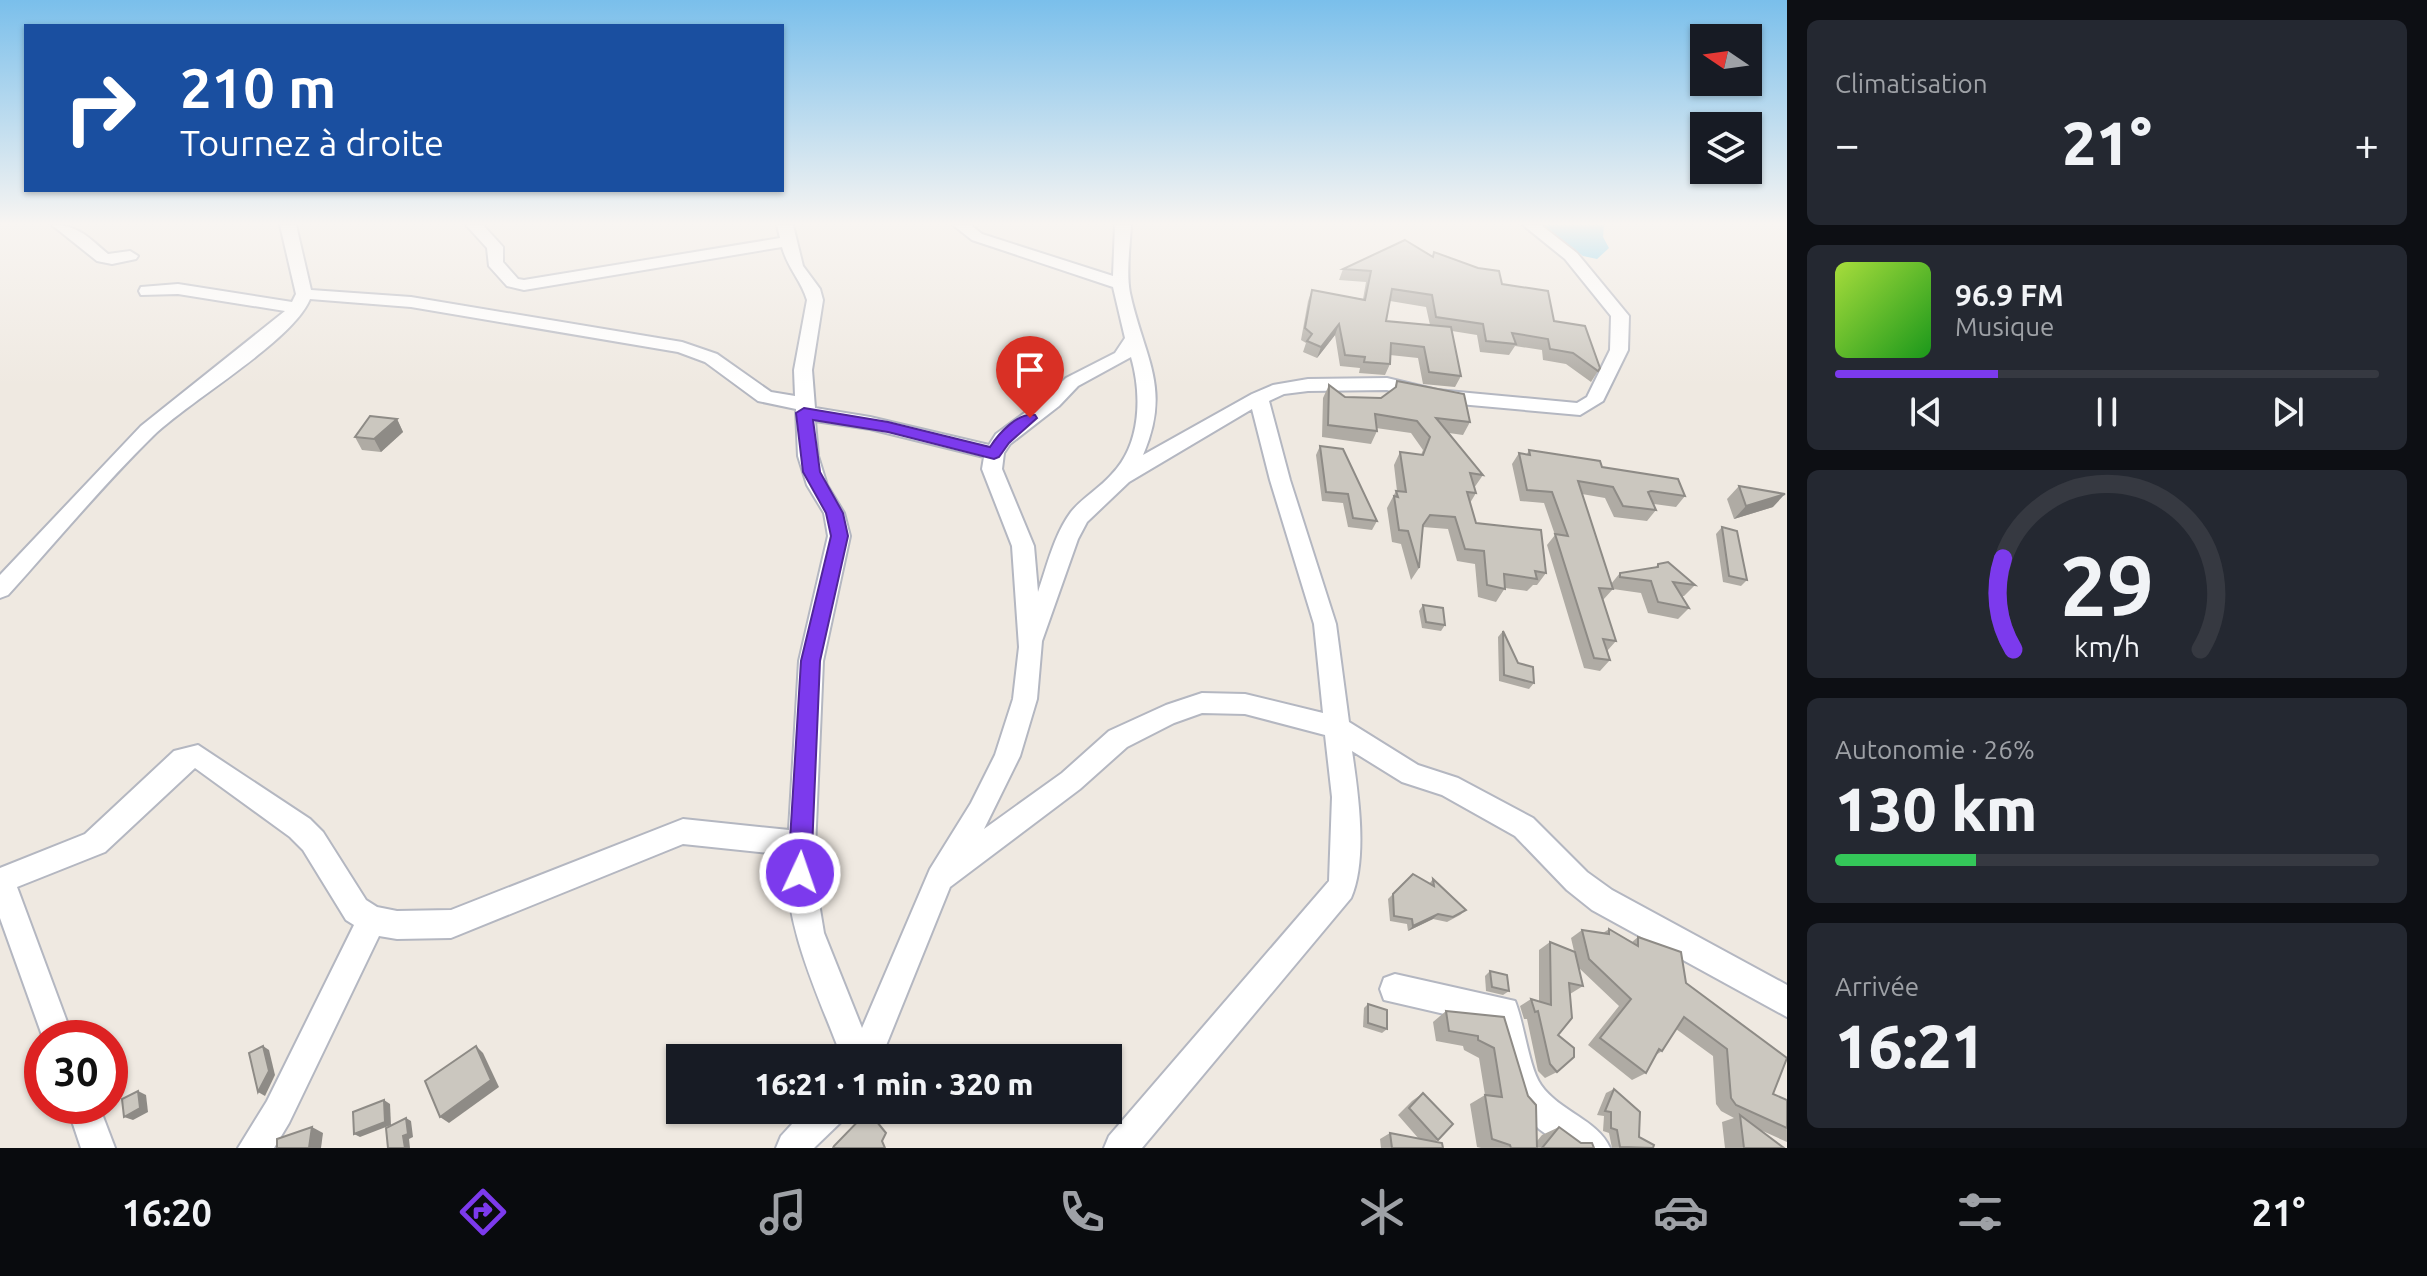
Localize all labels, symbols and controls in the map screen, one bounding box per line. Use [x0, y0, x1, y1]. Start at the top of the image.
north arrow [1690, 24, 1762, 96]
map controls [1690, 24, 1762, 184]
icon: right [48, 56, 152, 160]
text: 210 m [180, 56, 336, 119]
text: Climatisation [1835, 69, 1988, 98]
text: 21° [2062, 109, 2152, 176]
button: layers [1690, 112, 1762, 184]
text: − [1835, 119, 1860, 168]
text: + [2354, 119, 2379, 168]
text: Tournez à droite [180, 122, 444, 163]
text: 96.9 FM [1955, 278, 2064, 312]
text: Musique [1955, 312, 2054, 341]
pin [996, 336, 1064, 418]
icon: arrive [1008, 348, 1052, 392]
icon: previous [1904, 390, 1948, 434]
icon: pause [2085, 390, 2129, 434]
icon: next [2266, 390, 2310, 434]
text: 29 [2060, 538, 2154, 632]
text: km/h [2074, 630, 2140, 662]
text: Autonomie · 26% [1835, 735, 2035, 764]
text: 130 km [1835, 775, 2037, 842]
position arrow [758, 831, 842, 915]
text: Arrivée [1835, 972, 1919, 1001]
text: 16:21 [1835, 1012, 1985, 1079]
speed limit sign: 30 [24, 1020, 128, 1124]
text: 16:21 · 1 min · 320 m [755, 1067, 1033, 1101]
icon: directions [455, 1184, 511, 1240]
icon: music [755, 1184, 811, 1240]
icon: phone [1054, 1184, 1110, 1240]
icon: climate [1354, 1184, 1410, 1240]
icon: car [1653, 1184, 1709, 1240]
icon: filters [1952, 1184, 2008, 1240]
text: 16:20 [122, 1192, 212, 1233]
text: 21° [2252, 1192, 2305, 1233]

